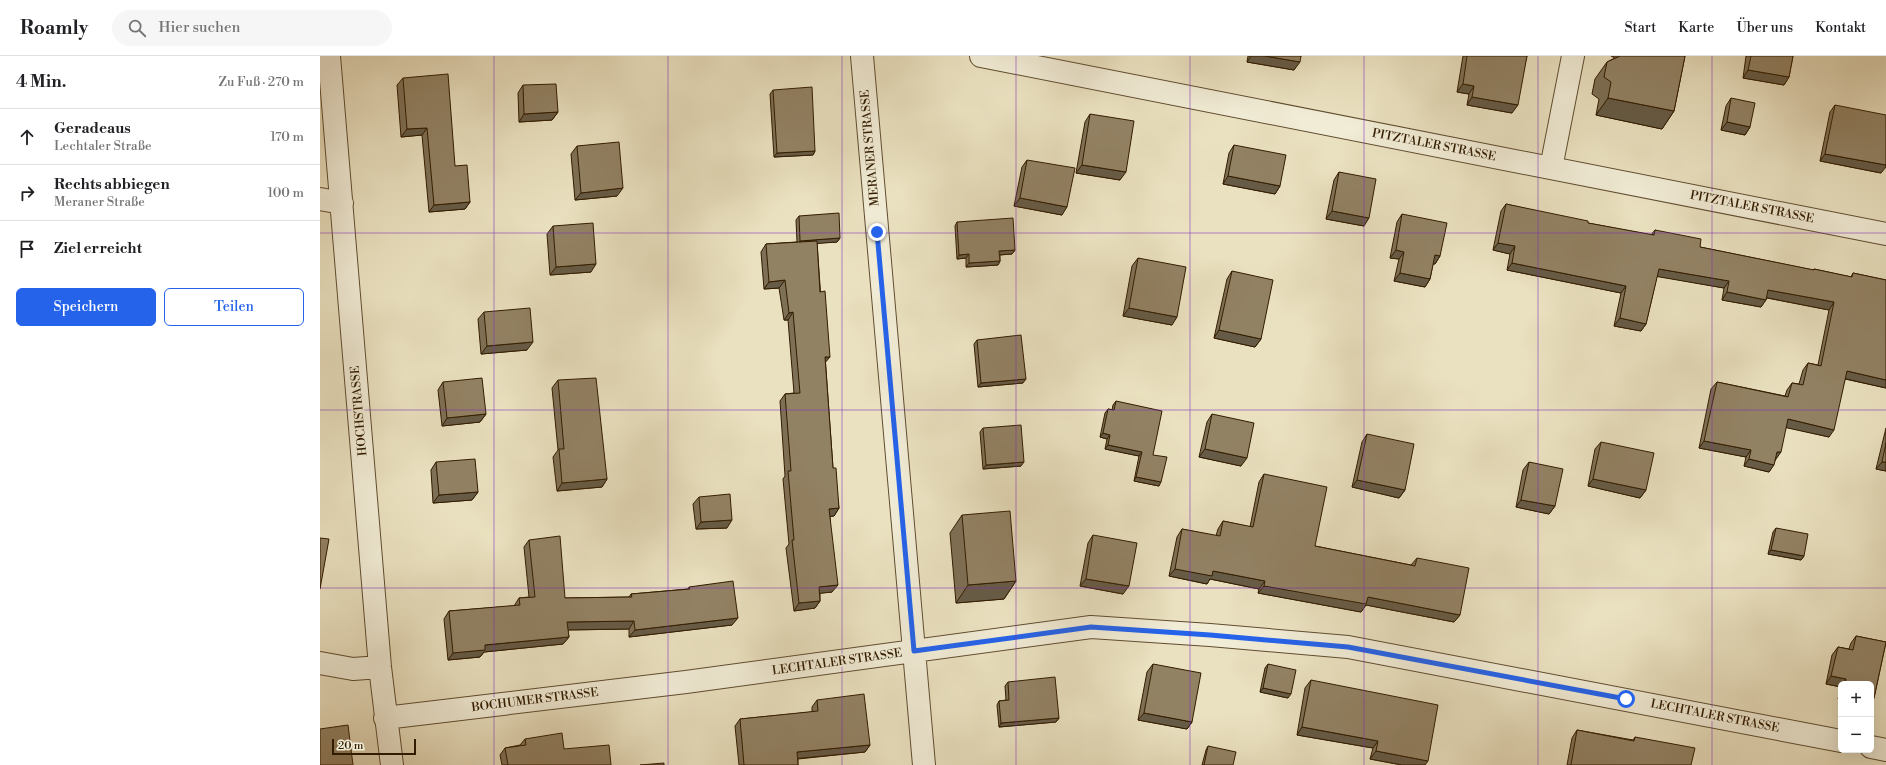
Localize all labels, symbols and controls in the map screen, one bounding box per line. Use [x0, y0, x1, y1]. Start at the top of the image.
search box [112, 10, 392, 46]
text: Roamly [20, 16, 88, 40]
icon: search [126, 17, 148, 39]
text: Hier suchen [158, 18, 241, 37]
text: Start [1624, 19, 1656, 37]
text: Karte [1678, 19, 1714, 37]
text: Über uns [1736, 19, 1793, 37]
text: Kontakt [1815, 19, 1866, 37]
text: 4 Min. [16, 71, 66, 93]
text: Zu Fuß · 270 m [218, 74, 304, 90]
street label: MERANER STRASSE [857, 89, 883, 207]
text: Geradeaus [54, 119, 131, 138]
icon: ahead [16, 126, 38, 148]
street label: PITZTALER STRASSE [1371, 126, 1497, 164]
text: 170 m [270, 129, 304, 145]
text: Lechtaler Straße [54, 138, 152, 154]
text: Rechts abbiegen [54, 175, 170, 194]
icon: right [16, 182, 38, 204]
text: 100 m [268, 185, 304, 201]
street label: PITZTALER STRASSE [1689, 188, 1815, 226]
text: Meraner Straße [54, 194, 145, 210]
route end [868, 223, 886, 241]
icon: arrive [16, 238, 38, 260]
text: Ziel erreicht [54, 239, 142, 258]
button: Speichern [16, 288, 156, 326]
button: Teilen [164, 288, 304, 326]
street label: HOCHSTRASSE [348, 365, 370, 457]
street label: LECHTALER STRASSE [771, 645, 903, 679]
map controls [1838, 681, 1874, 753]
button: + [1838, 681, 1874, 717]
street label: BOCHUMER STRASSE [470, 685, 599, 715]
route start [1617, 690, 1635, 708]
street label: LECHTALER STRASSE [1649, 696, 1781, 736]
button: − [1838, 717, 1874, 753]
scale bar [332, 737, 416, 756]
text: 20 m [338, 739, 363, 753]

